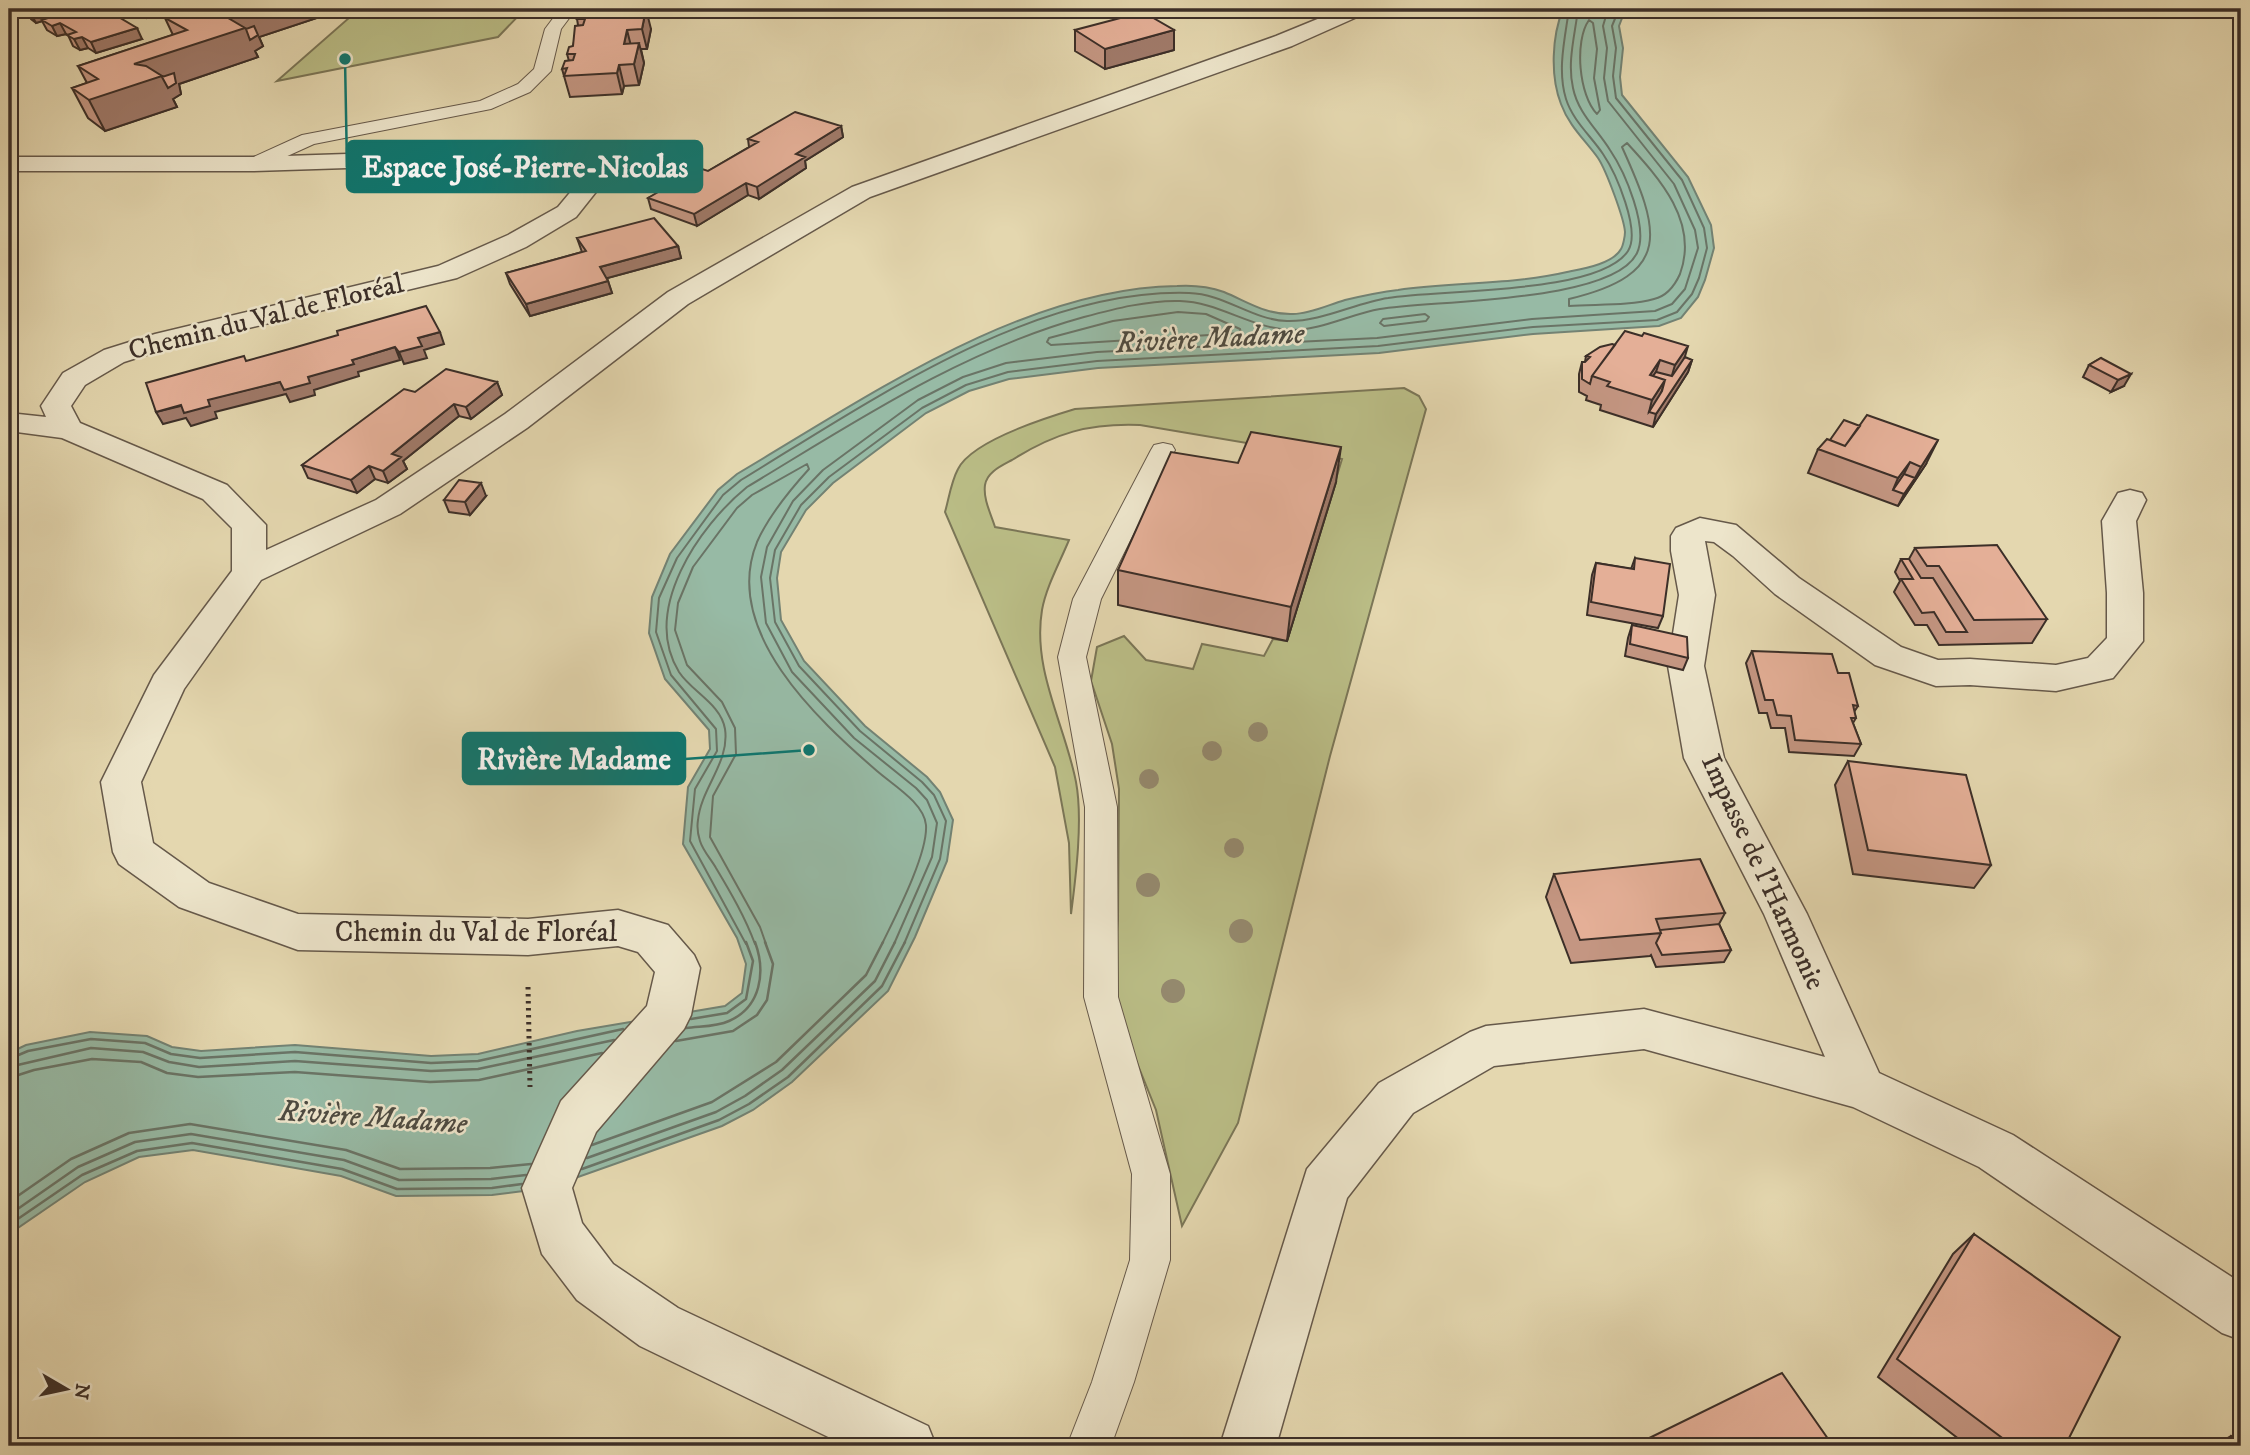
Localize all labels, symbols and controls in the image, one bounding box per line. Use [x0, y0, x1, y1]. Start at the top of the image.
callout: Espace José-Pierre-Nicolas [347, 141, 702, 192]
text: Espace José-Pierre-Nicolas [362, 150, 688, 187]
street label: Chemin du Val de Floréal [125, 266, 408, 368]
water label: Rivière Madame [1114, 316, 1306, 362]
callout: Rivière Madame [463, 733, 685, 784]
text: Rivière Madame [477, 742, 671, 779]
street label: Impasse de l'Harmonie [1693, 749, 1833, 995]
street label: Chemin du Val de Floréal [335, 915, 618, 950]
water label: Rivière Madame [277, 1093, 469, 1143]
north arrow [32, 1354, 102, 1424]
text: N [69, 1382, 94, 1401]

